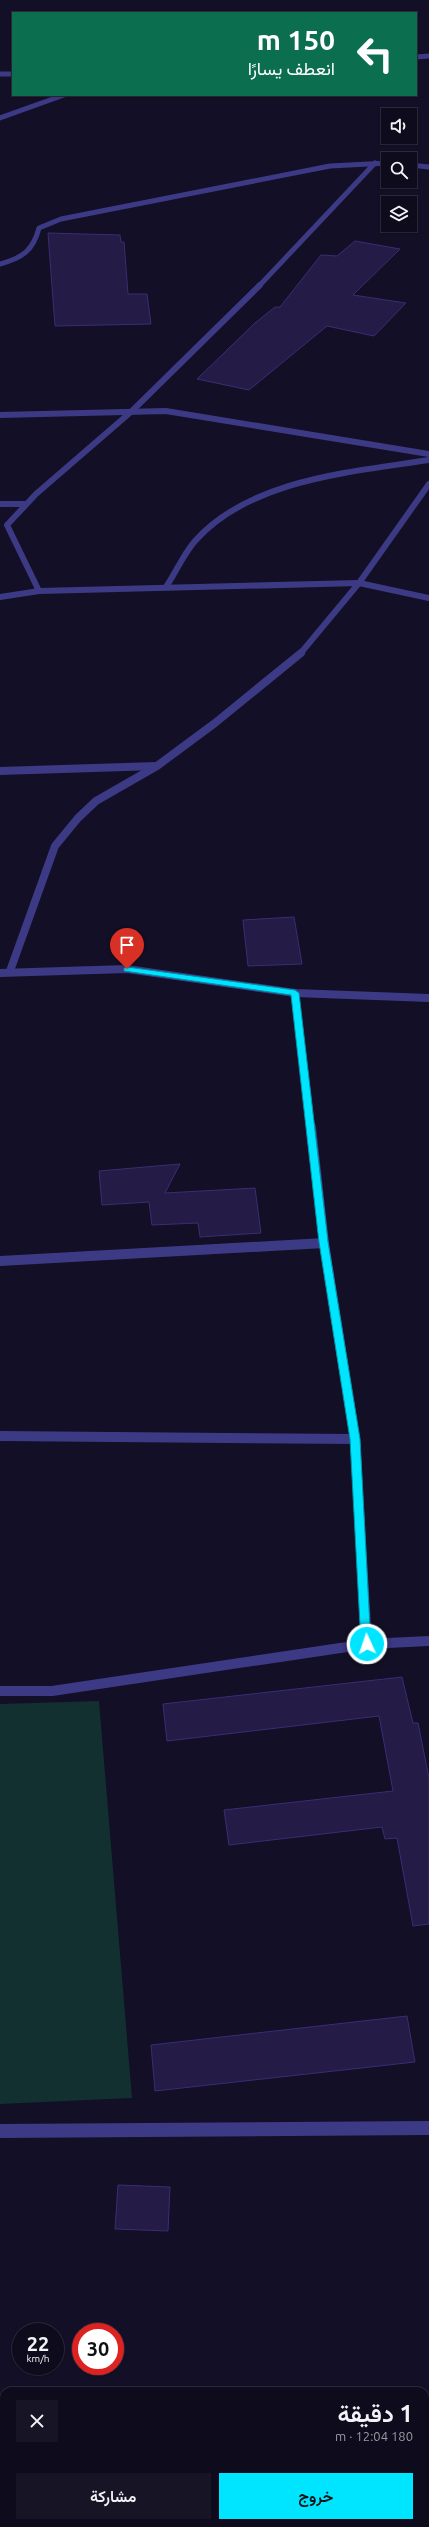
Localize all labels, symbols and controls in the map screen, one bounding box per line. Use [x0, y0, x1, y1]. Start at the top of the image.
text: 150 m [257, 24, 335, 55]
icon: left [349, 28, 401, 80]
text: انعطف يسارًا [248, 58, 335, 78]
map controls [381, 108, 417, 232]
button: sound [381, 108, 417, 144]
button: search [381, 152, 417, 188]
button: layers [381, 196, 417, 232]
pin [110, 928, 144, 969]
icon: arrive [116, 934, 138, 956]
position arrow [346, 1623, 388, 1665]
speed limit sign: 30 [72, 2323, 124, 2375]
text: 22 [27, 2332, 49, 2355]
text: km/h [26, 2353, 50, 2364]
button: close [16, 2400, 58, 2442]
text: 1 دقيقة [337, 2400, 413, 2427]
text: 180 m · 12:04 [335, 2429, 413, 2443]
button: مشاركة [16, 2473, 211, 2519]
button: خروج [219, 2473, 413, 2519]

